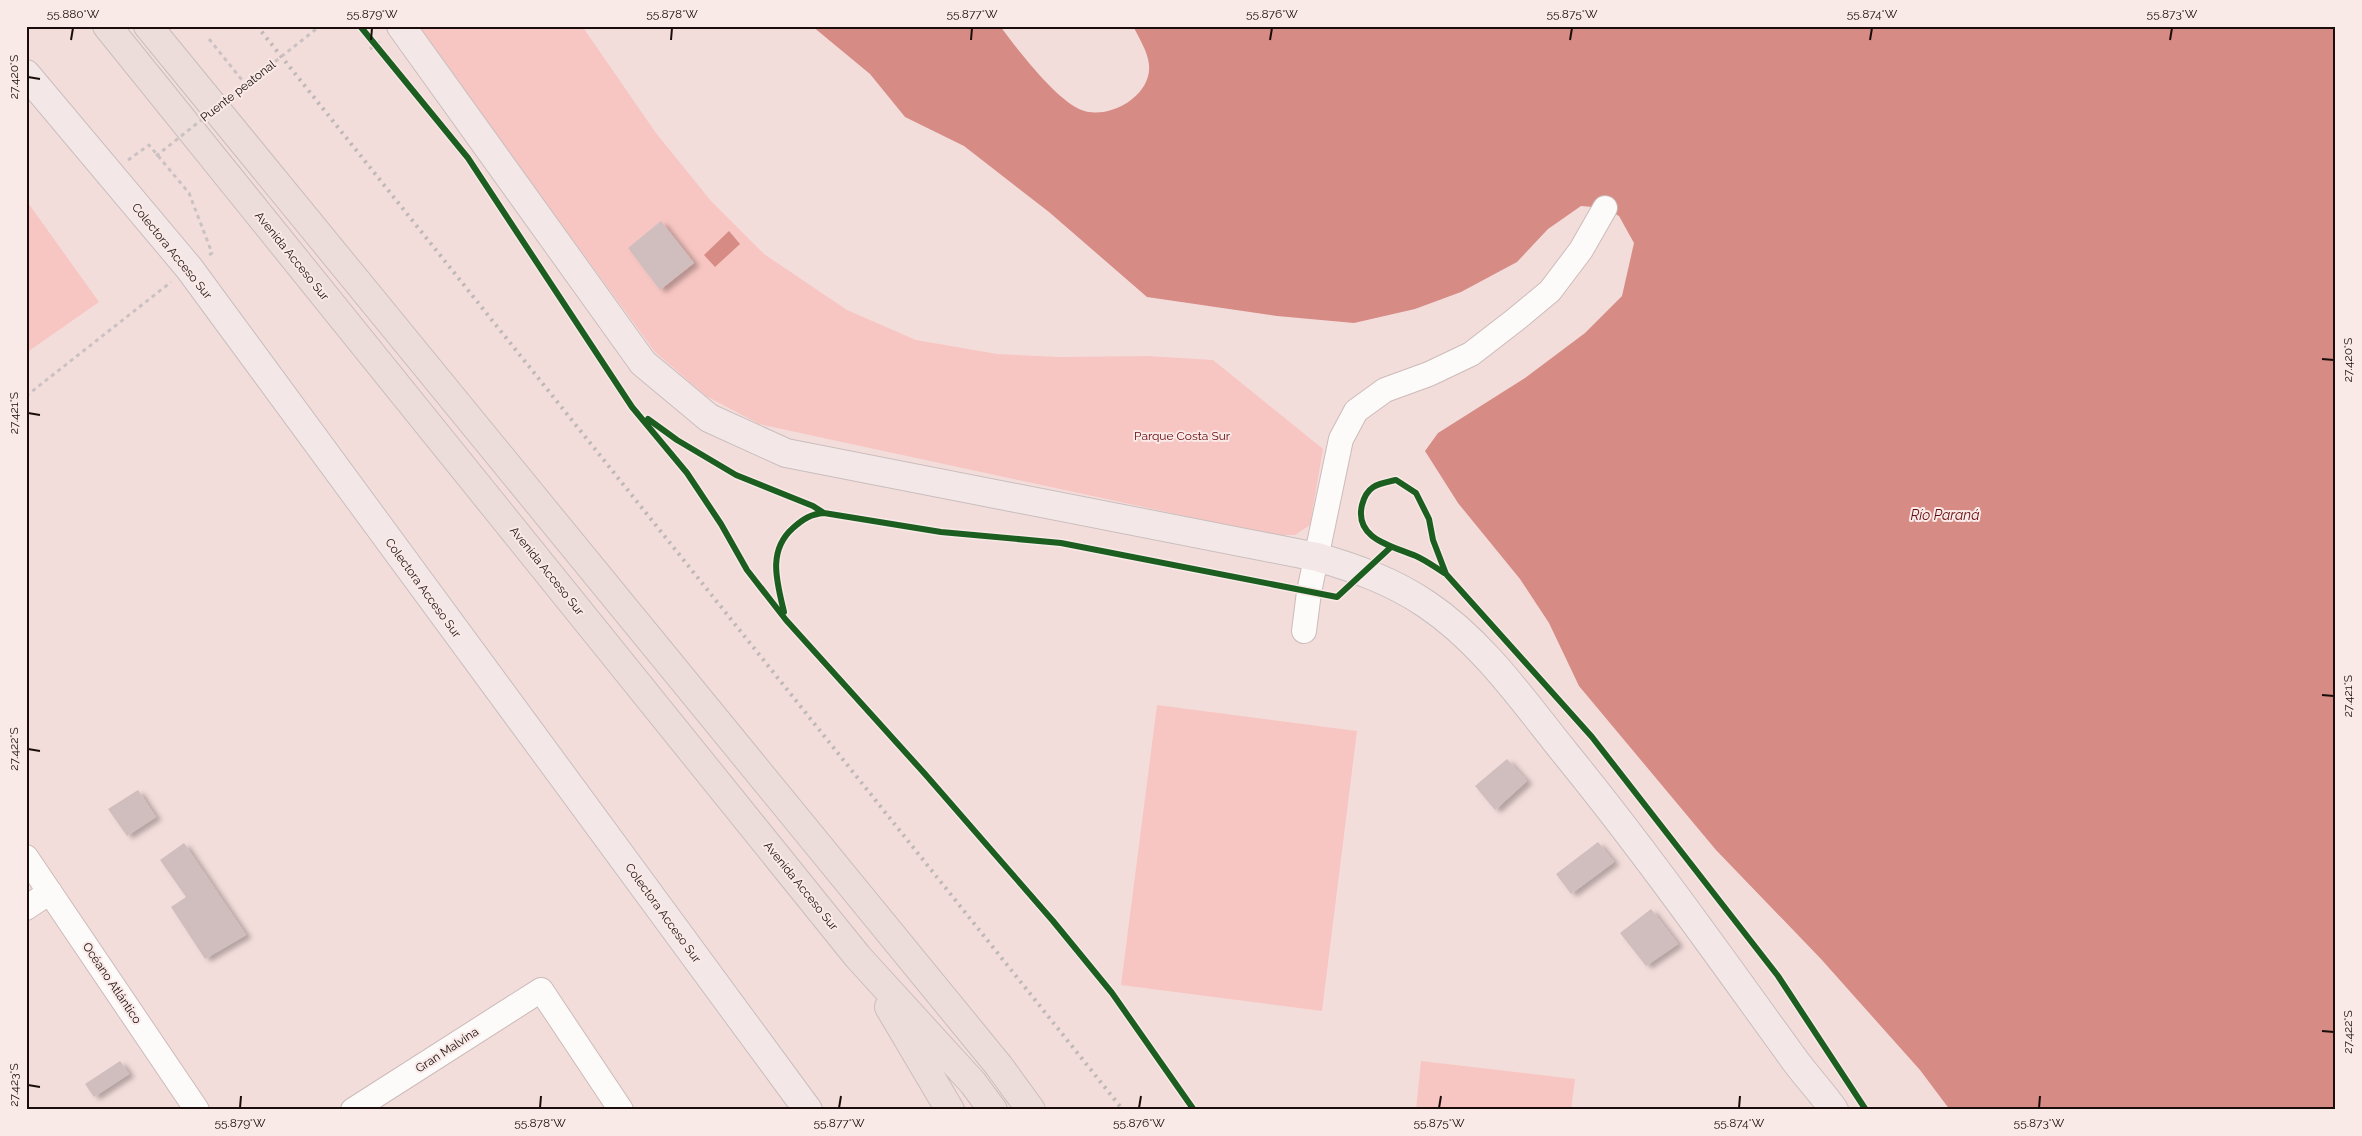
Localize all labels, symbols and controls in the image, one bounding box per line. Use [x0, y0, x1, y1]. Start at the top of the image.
text: 55.880°W [47, 7, 100, 21]
text: 55.879°W [346, 7, 398, 21]
text: 55.878°W [646, 7, 698, 21]
text: 55.877°W [946, 7, 998, 21]
text: 55.876°W [1246, 7, 1298, 21]
text: 55.875°W [1547, 7, 1598, 21]
text: 55.874°W [1847, 7, 1898, 21]
text: 55.873°W [2147, 7, 2198, 21]
text: 27.420°S [7, 55, 21, 99]
street label: Puente peatonal [198, 57, 279, 125]
street label: Colectora Acceso Sur [129, 200, 216, 302]
street label: Avenida Acceso Sur [252, 209, 333, 304]
text: 27.420°S [2341, 338, 2355, 382]
text: 27.421°S [7, 392, 21, 434]
park label: Parque Costa Sur [1134, 429, 1231, 443]
water label: Río Paraná [1910, 507, 1980, 523]
street label: Avenida Acceso Sur [507, 524, 588, 619]
street label: Colectora Acceso Sur [382, 536, 464, 641]
text: 27.421°S [2341, 675, 2355, 717]
text: 27.422°S [7, 727, 21, 771]
street label: Avenida Acceso Sur [761, 839, 842, 934]
street label: Colectora Acceso Sur [622, 861, 704, 966]
street label: Océano Atlántico [80, 940, 144, 1026]
text: 27.422°S [2341, 1010, 2355, 1054]
street label: Gran Malvina [413, 1025, 481, 1075]
text: 27.423°S [7, 1063, 21, 1107]
text: 55.879°W [214, 1116, 266, 1130]
text: 55.878°W [514, 1116, 566, 1130]
text: 55.877°W [813, 1116, 865, 1130]
text: 55.876°W [1113, 1116, 1165, 1130]
text: 55.875°W [1414, 1116, 1465, 1130]
text: 55.874°W [1714, 1116, 1765, 1130]
text: 55.873°W [2014, 1116, 2065, 1130]

